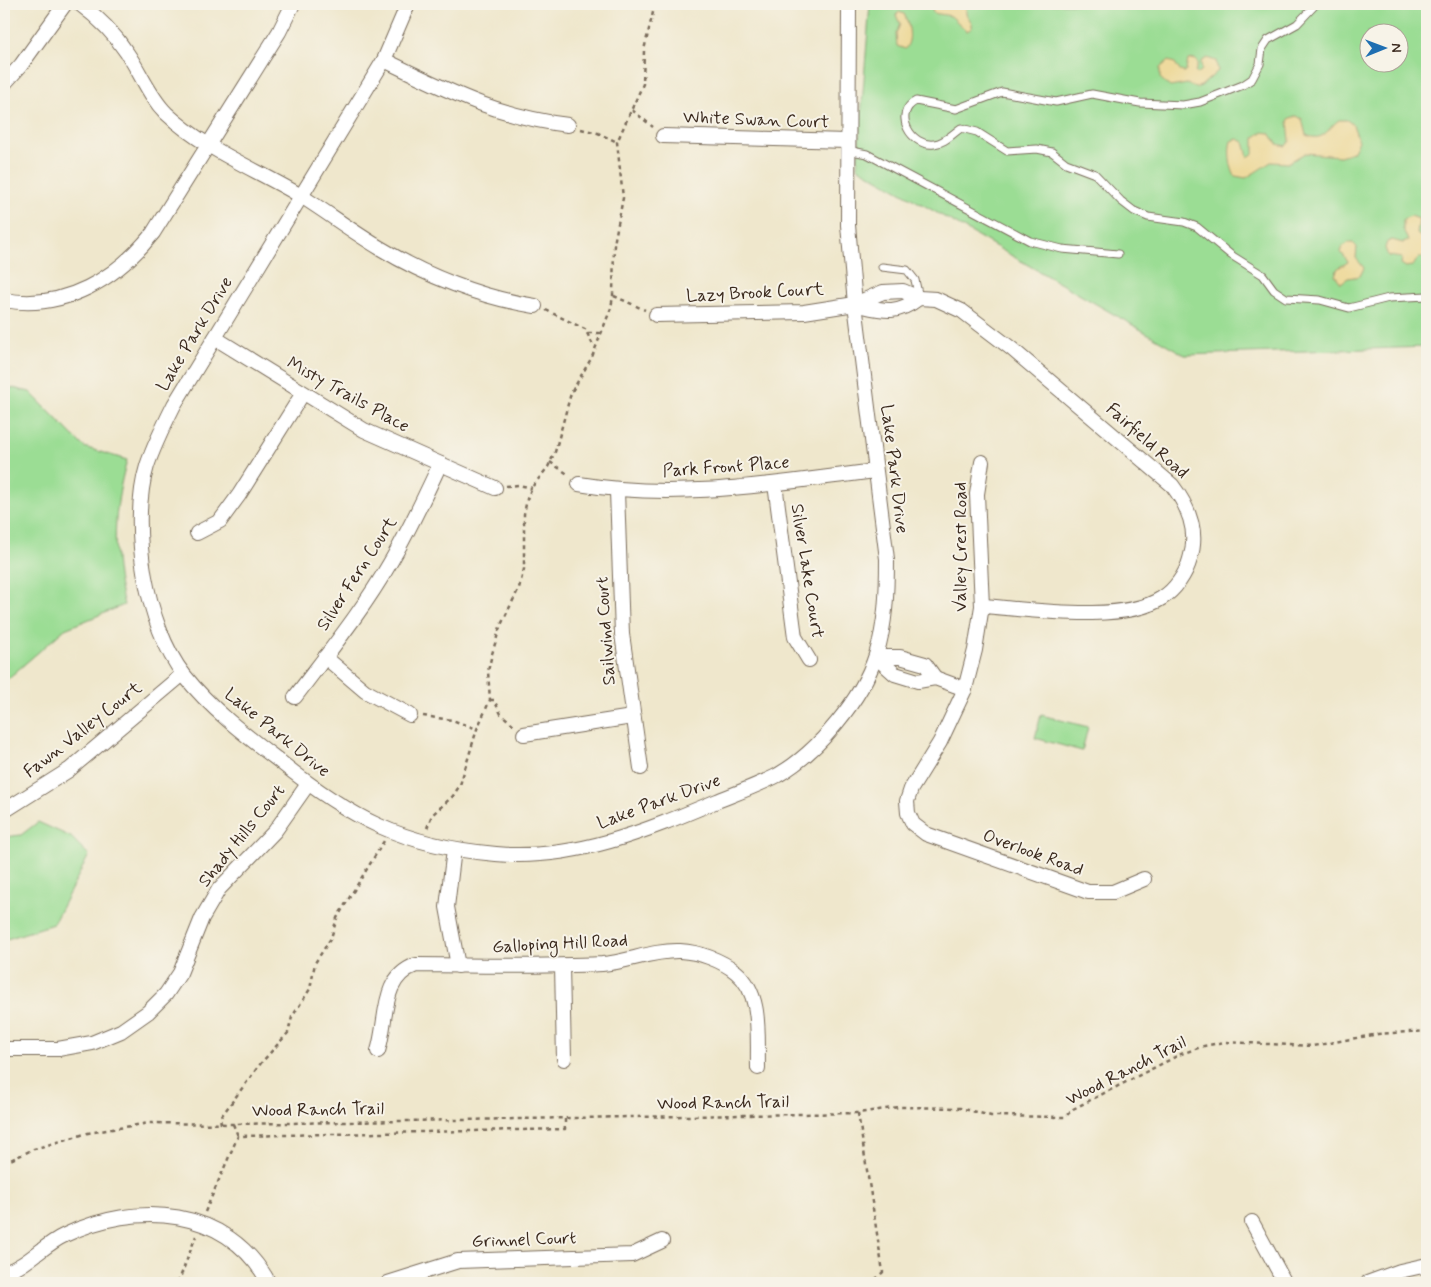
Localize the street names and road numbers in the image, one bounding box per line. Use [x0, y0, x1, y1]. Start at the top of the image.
street label: White Swan Court [682, 105, 830, 135]
street label: Lake Park Drive [151, 272, 239, 396]
street label: Lazy Brook Court [686, 277, 825, 309]
street label: Misty Trails Place [282, 351, 414, 439]
street label: Fairfield Road [1101, 398, 1193, 484]
street label: Lake Park Drive [874, 403, 914, 535]
street label: Park Front Place [662, 451, 790, 483]
street label: Valley Crest Road [949, 482, 973, 612]
street label: Silver Lake Court [785, 502, 829, 640]
street label: Silver Fern Court [311, 512, 403, 636]
street label: Sailwind Court [590, 576, 622, 686]
street label: Fawn Valley Court [19, 676, 147, 784]
street label: Lake Park Drive [219, 683, 335, 783]
street label: Lake Park Drive [594, 769, 724, 835]
street label: Shady Hills Court [193, 779, 291, 893]
street label: Overlook Road [979, 824, 1087, 882]
street label: Galloping Hill Road [492, 928, 628, 961]
street label: Wood Ranch Trail [1062, 1030, 1190, 1112]
street label: Wood Ranch Trail [657, 1090, 789, 1116]
street label: Wood Ranch Trail [252, 1097, 384, 1123]
street label: Grinnel Court [471, 1226, 577, 1254]

